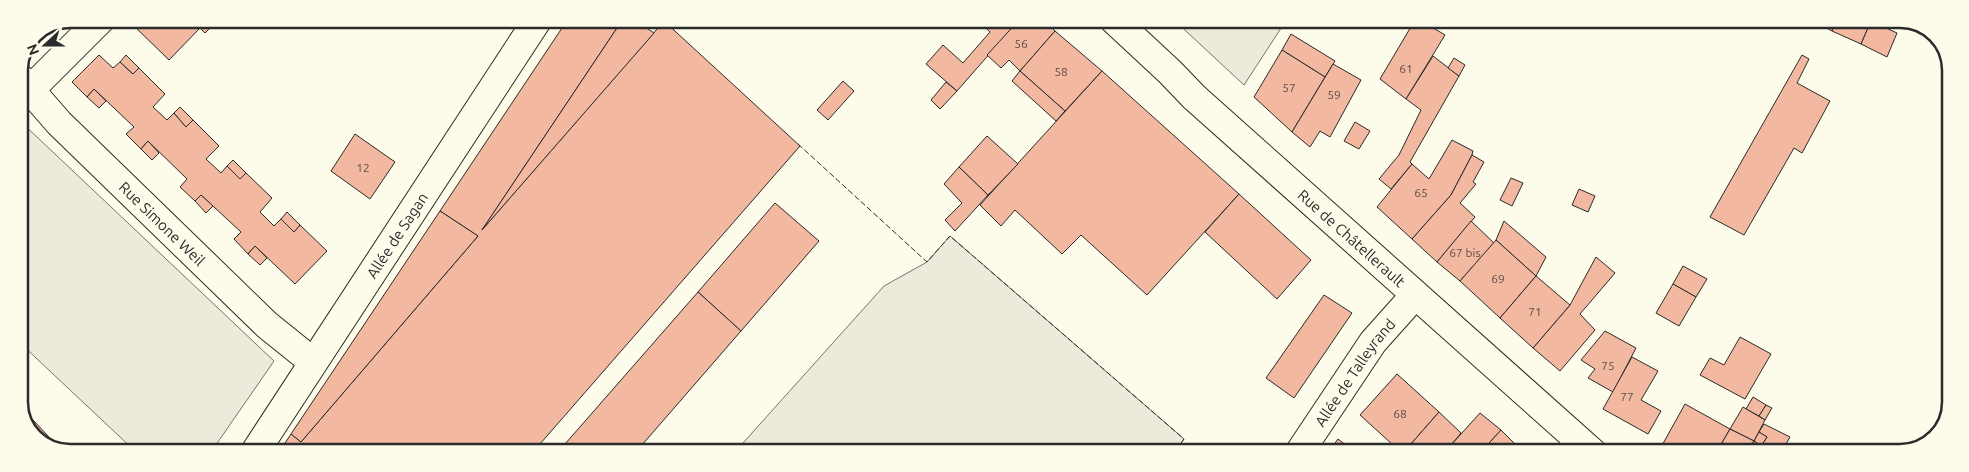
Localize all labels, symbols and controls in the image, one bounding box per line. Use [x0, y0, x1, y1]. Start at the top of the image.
north arrow [20, 20, 70, 70]
house number: 56 [1014, 37, 1028, 50]
text: N [24, 42, 42, 57]
house number: 61 [1399, 62, 1413, 75]
house number: 58 [1054, 65, 1068, 78]
house number: 57 [1282, 81, 1296, 94]
house number: 59 [1327, 88, 1341, 101]
house number: 12 [356, 161, 370, 174]
street label: Rue Simone Weil [116, 178, 209, 269]
street label: Rue de Châtellerault [1295, 186, 1409, 290]
house number: 65 [1414, 186, 1428, 199]
street label: Allée de Sagan [363, 189, 431, 281]
house number: 67 bis [1449, 246, 1481, 259]
house number: 69 [1491, 272, 1505, 285]
house number: 71 [1528, 305, 1542, 318]
street label: Allée de Talleyrand [1311, 315, 1398, 429]
house number: 75 [1601, 359, 1615, 372]
house number: 77 [1620, 390, 1634, 403]
house number: 68 [1393, 407, 1407, 420]

